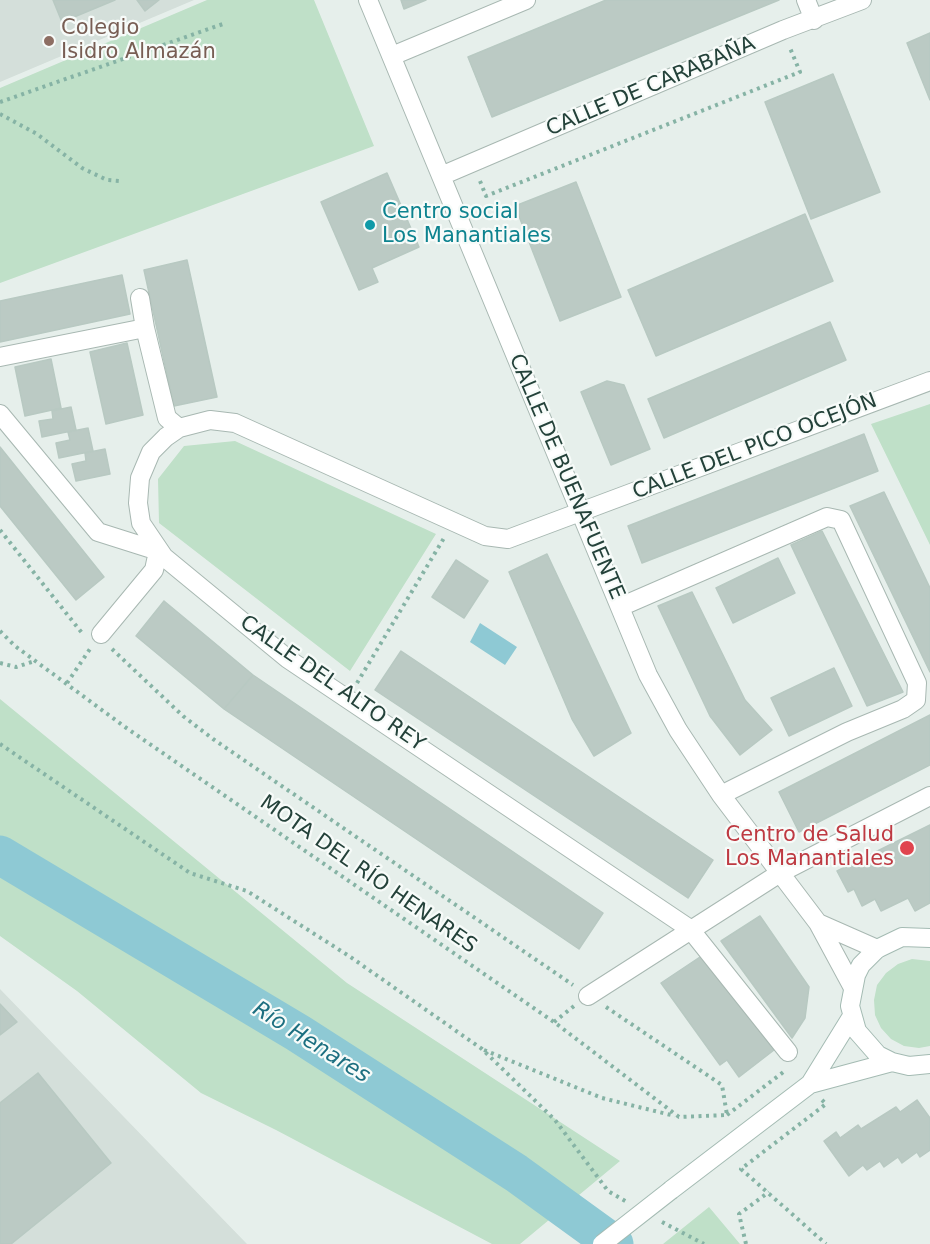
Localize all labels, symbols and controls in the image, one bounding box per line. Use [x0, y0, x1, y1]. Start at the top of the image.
place label: Colegio Isidro Almazán [61, 16, 216, 66]
street label: CALLE DE CARABAÑA [543, 32, 759, 142]
marker: Colegio Isidro Almazán [42, 34, 56, 48]
place label: Centro social Los Manantiales [382, 200, 551, 250]
marker: Centro social Los Manantiales [363, 218, 377, 232]
street label: CALLE DE BUENAFUENTE [503, 351, 629, 603]
street label: CALLE DEL PICO OCEJÓN [629, 389, 881, 505]
street label: CALLE DEL ALTO REY [235, 611, 429, 757]
street label: MOTA DEL RÍO HENARES [255, 790, 481, 960]
place label: Centro de Salud Los Manantiales [725, 823, 894, 873]
marker: Centro de Salud Los Manantiales [898, 839, 916, 857]
water label: Río Henares [247, 996, 375, 1090]

